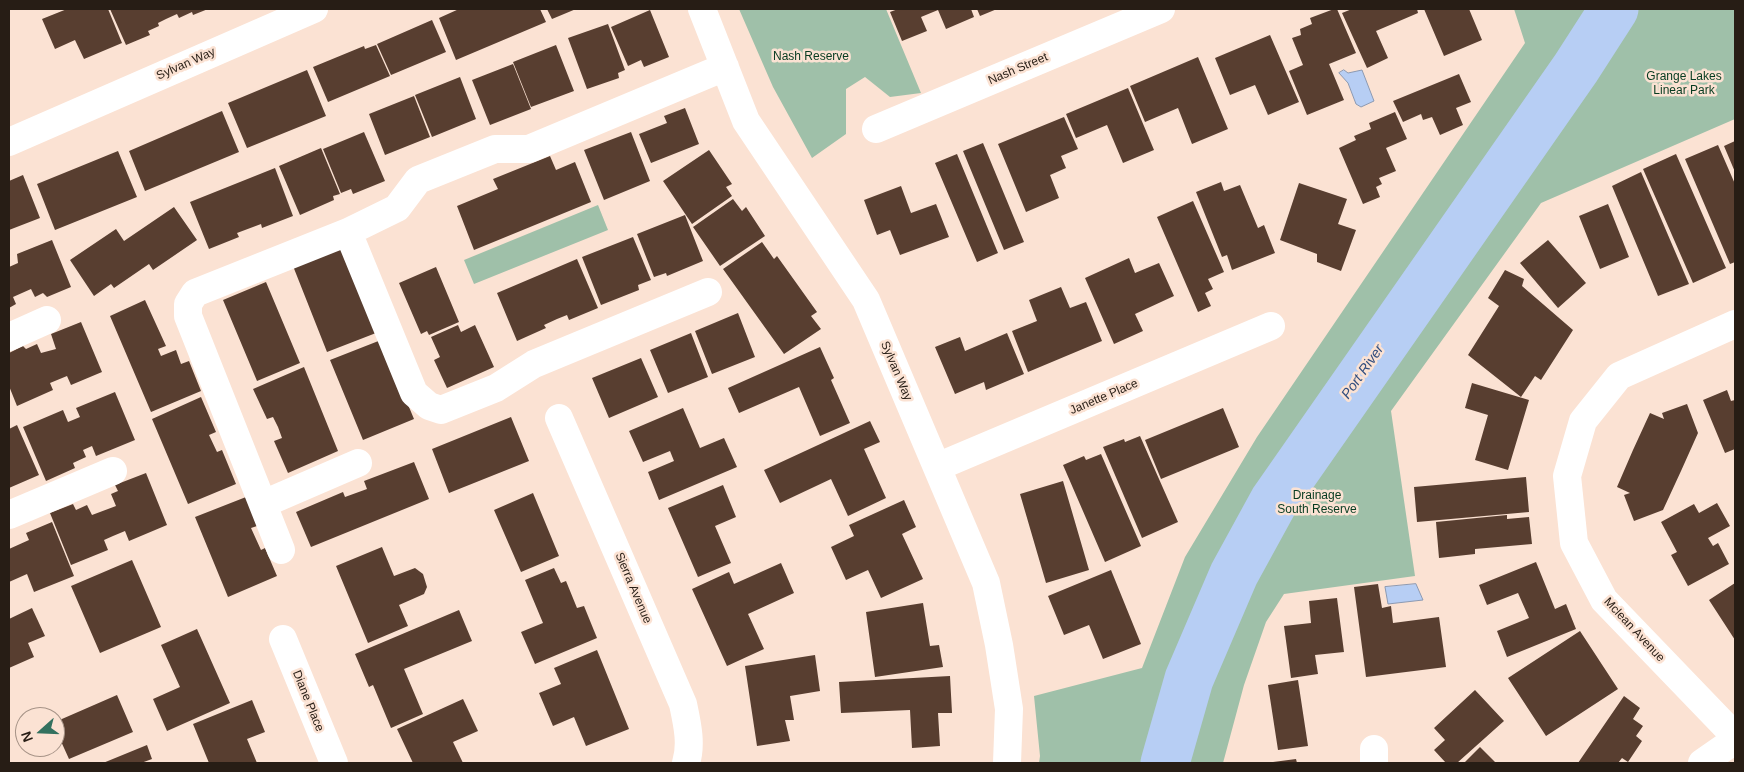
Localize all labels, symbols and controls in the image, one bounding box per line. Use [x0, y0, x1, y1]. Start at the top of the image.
street label: Sylvan Way [154, 45, 218, 83]
park label: Nash Reserve [773, 50, 849, 64]
street label: Nash Street [986, 50, 1050, 88]
park label: Grange Lakes Linear Park [1646, 70, 1722, 98]
street label: Sylvan Way [877, 339, 915, 403]
water label: Port River [1338, 342, 1388, 402]
street label: Janette Place [1068, 376, 1140, 418]
park label: Drainage South Reserve [1277, 489, 1357, 517]
street label: Sierra Avenue [612, 550, 654, 626]
street label: Mclean Avenue [1601, 595, 1667, 665]
street label: Diane Place [289, 668, 327, 734]
north arrow [15, 707, 65, 757]
text: N [18, 729, 36, 744]

